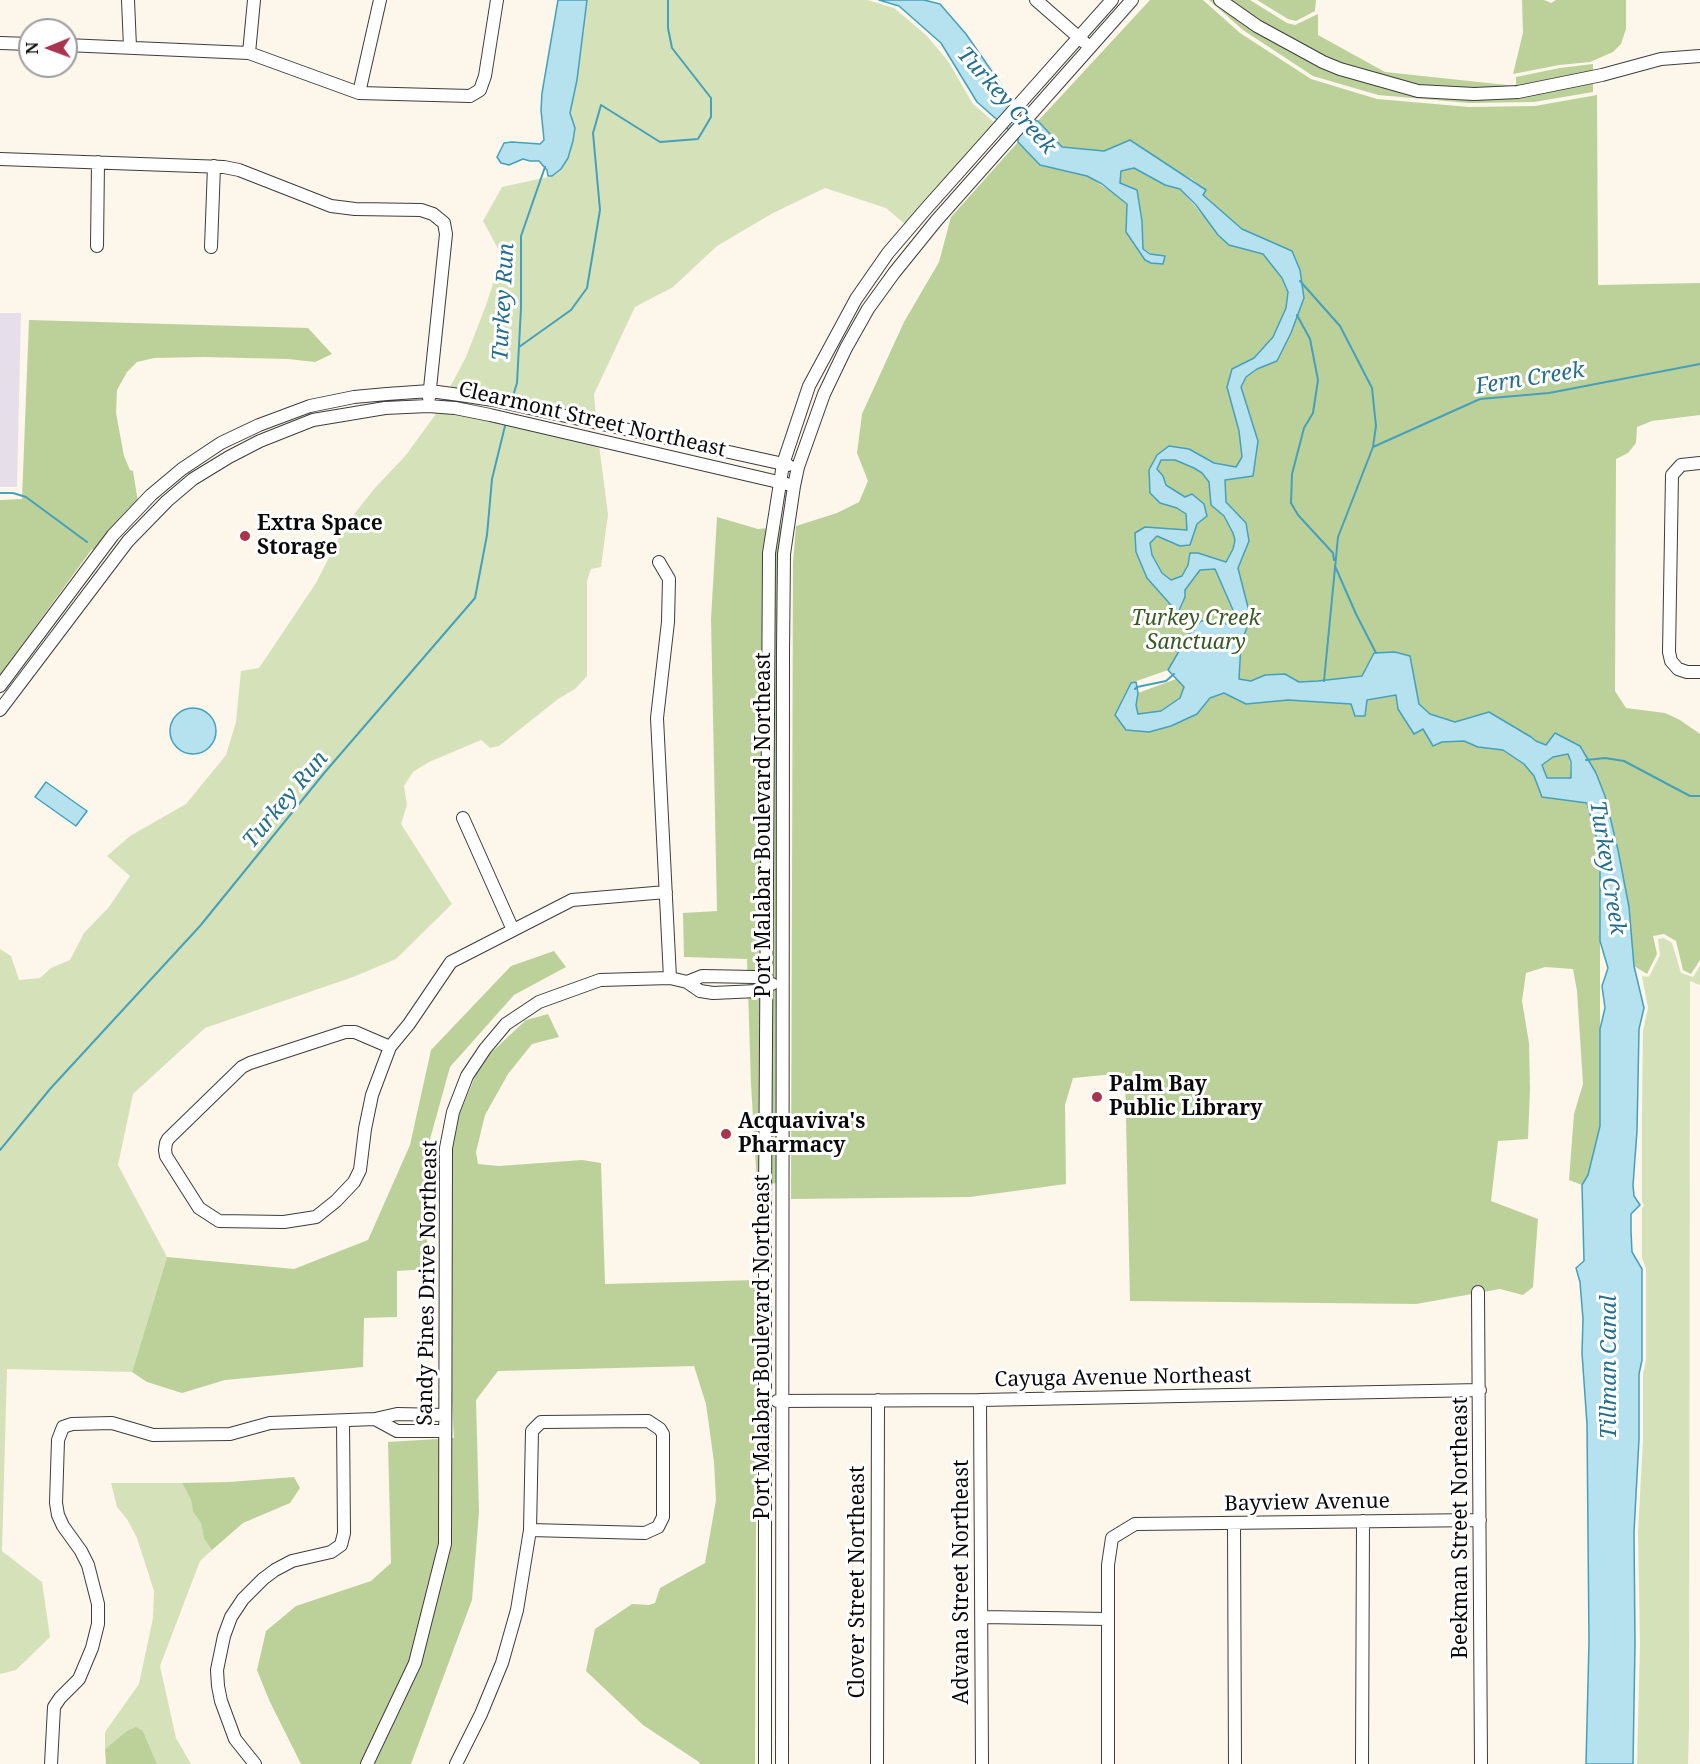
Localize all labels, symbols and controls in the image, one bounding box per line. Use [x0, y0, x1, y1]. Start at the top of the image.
north arrow [18, 18, 78, 78]
text: N [21, 42, 43, 55]
water label: Turkey Creek [951, 42, 1061, 160]
water label: Turkey Run [488, 242, 520, 362]
water label: Fern Creek [1474, 357, 1586, 401]
street label: Clearmont Street Northeast [456, 377, 728, 463]
place label: Extra Space Storage [257, 511, 383, 561]
marker: Extra Space Storage [238, 529, 252, 543]
park label: Turkey Creek Sanctuary [1132, 606, 1260, 656]
street label: Port Malabar Boulevard Northeast [751, 652, 777, 998]
water label: Turkey Run [238, 746, 334, 854]
water label: Turkey Creek [1583, 799, 1631, 937]
place label: Palm Bay Public Library [1109, 1072, 1262, 1122]
marker: Palm Bay Public Library [1090, 1090, 1104, 1104]
place label: Acquaviva's Pharmacy [738, 1109, 865, 1159]
marker: Acquaviva's Pharmacy [719, 1127, 733, 1141]
street label: Sandy Pines Drive Northeast [413, 1140, 443, 1426]
street label: Port Malabar Boulevard Northeast [750, 1174, 776, 1520]
water label: Tillman Canal [1597, 1295, 1623, 1439]
street label: Cayuga Avenue Northeast [994, 1363, 1252, 1393]
street label: Beekman Street Northeast [1448, 1397, 1474, 1659]
street label: Advana Street Northeast [949, 1460, 975, 1704]
street label: Clover Street Northeast [845, 1466, 871, 1698]
street label: Bayview Avenue [1224, 1489, 1390, 1517]

